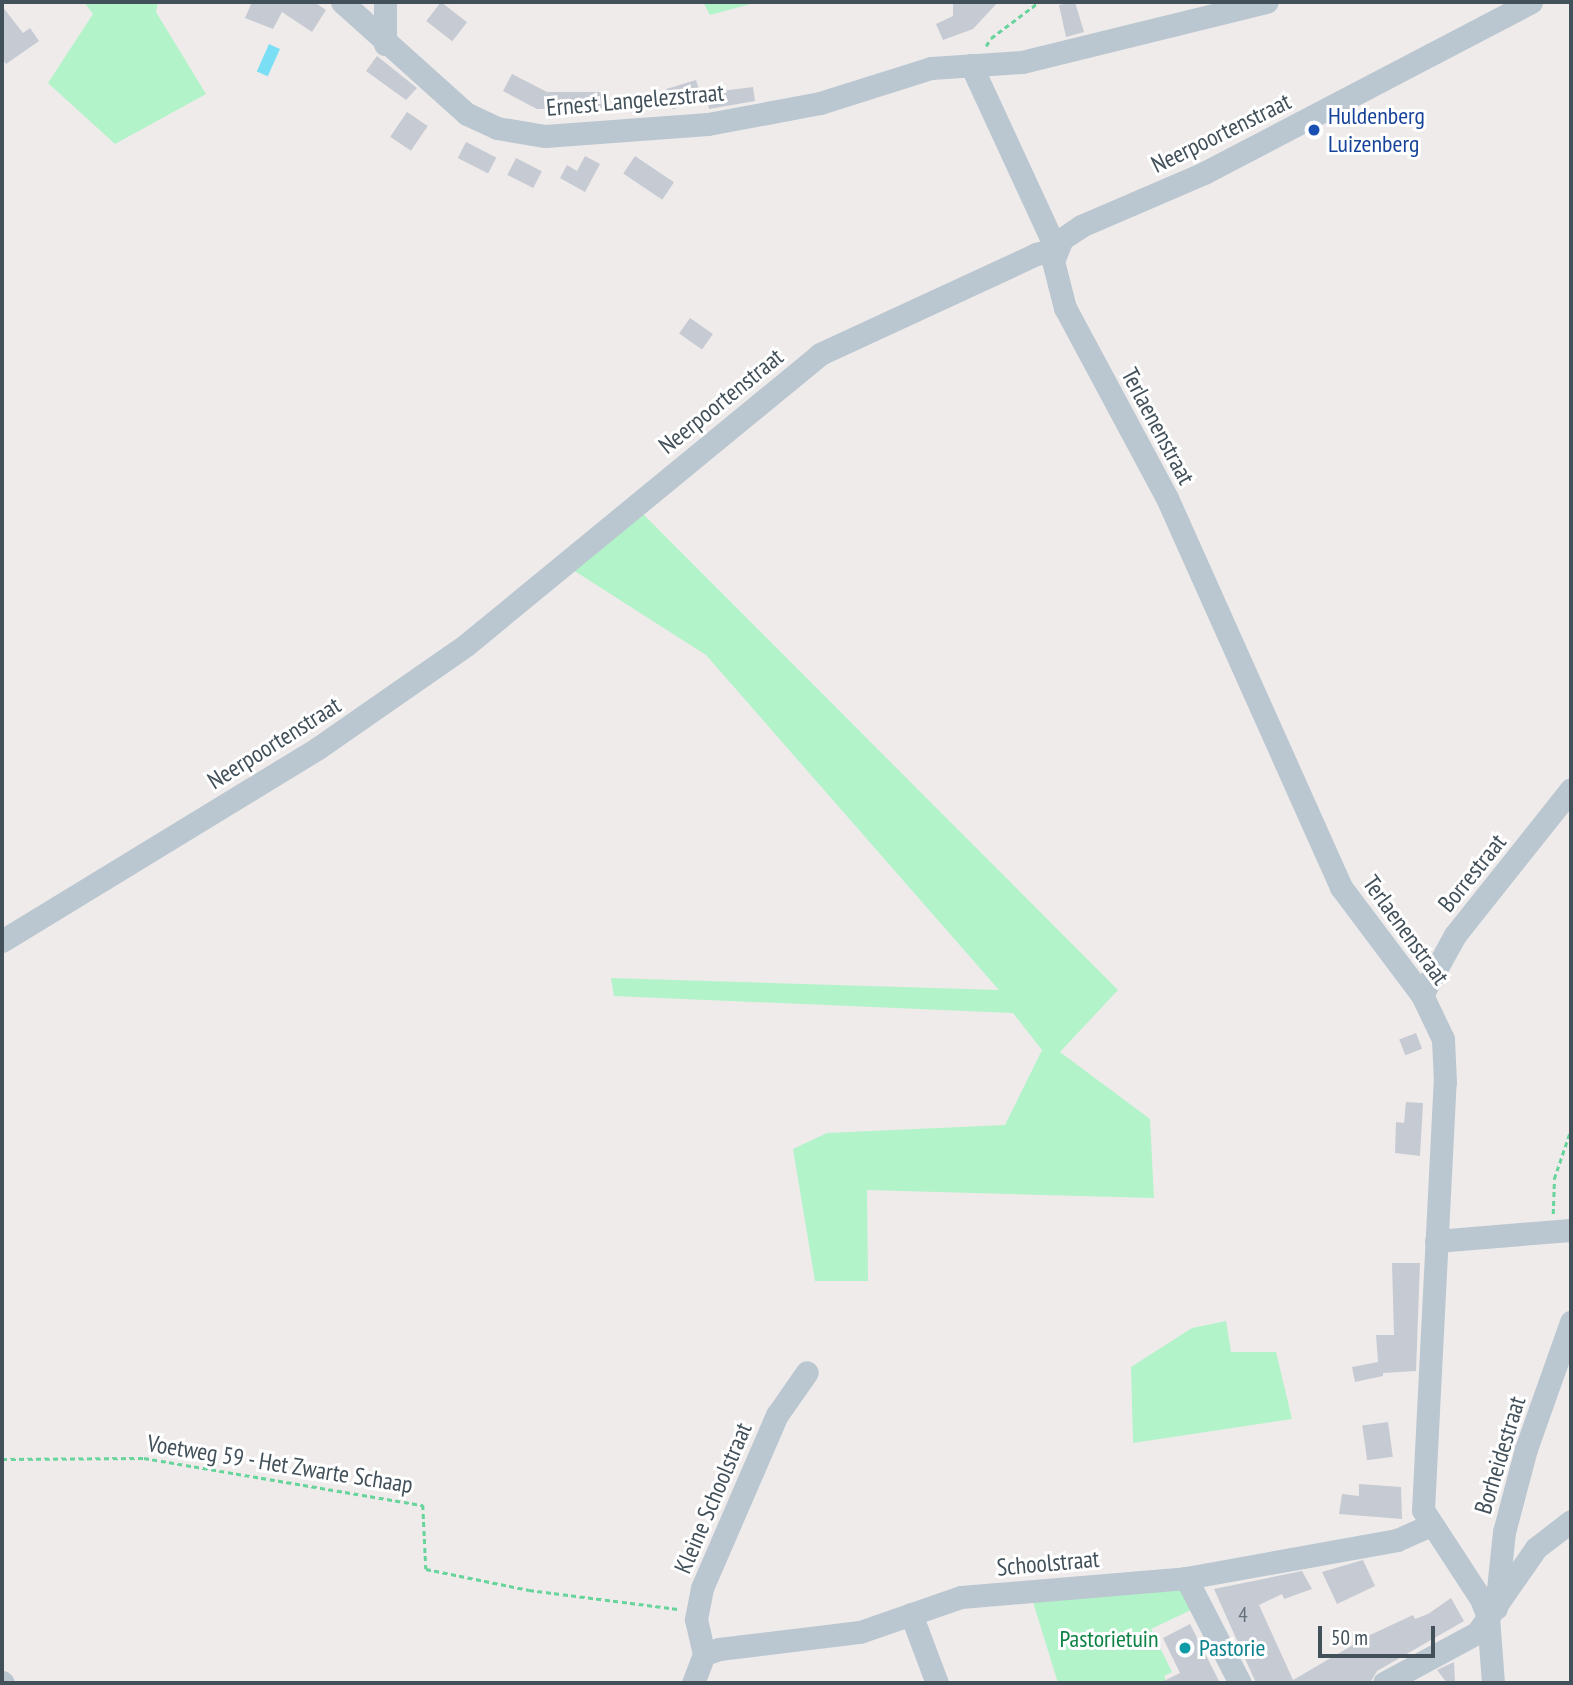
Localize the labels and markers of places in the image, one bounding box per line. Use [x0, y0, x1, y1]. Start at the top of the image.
place label: Huldenberg Luizenberg [1328, 102, 1425, 158]
marker: Huldenberg Luizenberg [1306, 122, 1322, 138]
place label: Pastorie [1199, 1634, 1265, 1662]
marker: Pastorie [1177, 1640, 1193, 1656]

